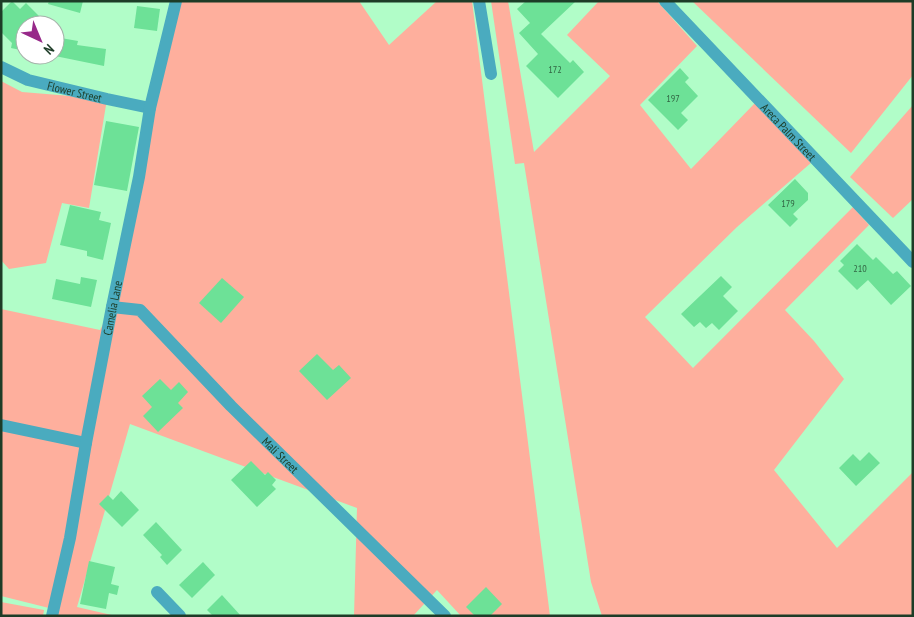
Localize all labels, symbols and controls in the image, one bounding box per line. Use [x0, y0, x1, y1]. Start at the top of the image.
north arrow [15, 15, 65, 65]
text: N [40, 40, 58, 58]
house number: 172 [548, 63, 562, 76]
street label: Flower Street [46, 77, 104, 105]
house number: 197 [666, 92, 680, 105]
street label: Areca Palm Street [758, 100, 820, 164]
house number: 179 [781, 197, 795, 210]
house number: 210 [853, 262, 867, 275]
street label: Camelia Lane [99, 279, 125, 337]
street label: Mali Street [259, 433, 303, 476]

